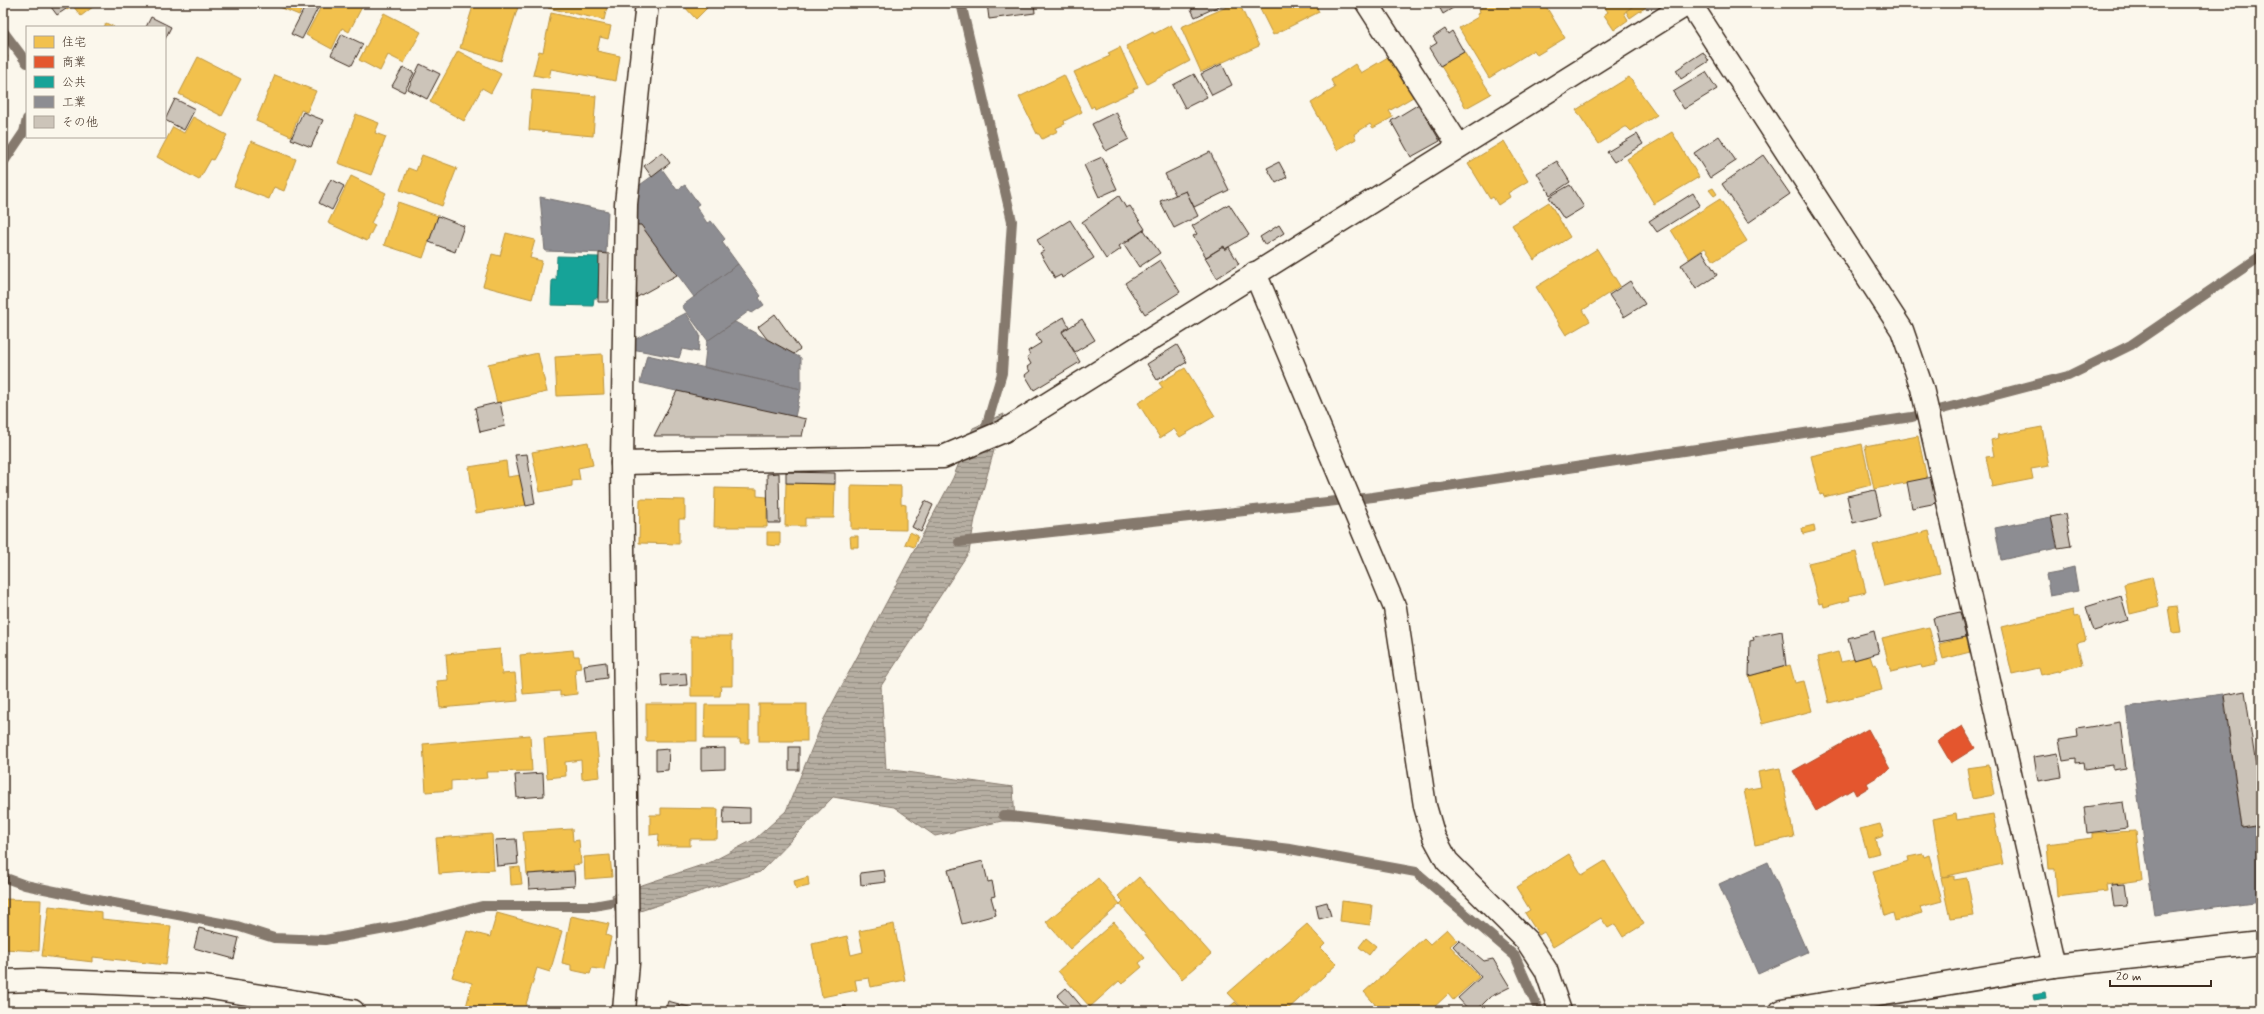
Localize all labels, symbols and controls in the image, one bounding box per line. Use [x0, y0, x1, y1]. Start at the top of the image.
legend [26, 26, 166, 138]
text: 住宅 [62, 35, 86, 51]
text: 商業 [62, 55, 86, 71]
text: 公共 [62, 75, 86, 91]
text: 工業 [62, 95, 86, 111]
text: その他 [62, 115, 98, 131]
scale bar [2110, 962, 2211, 988]
text: 20 m [2116, 969, 2142, 985]

